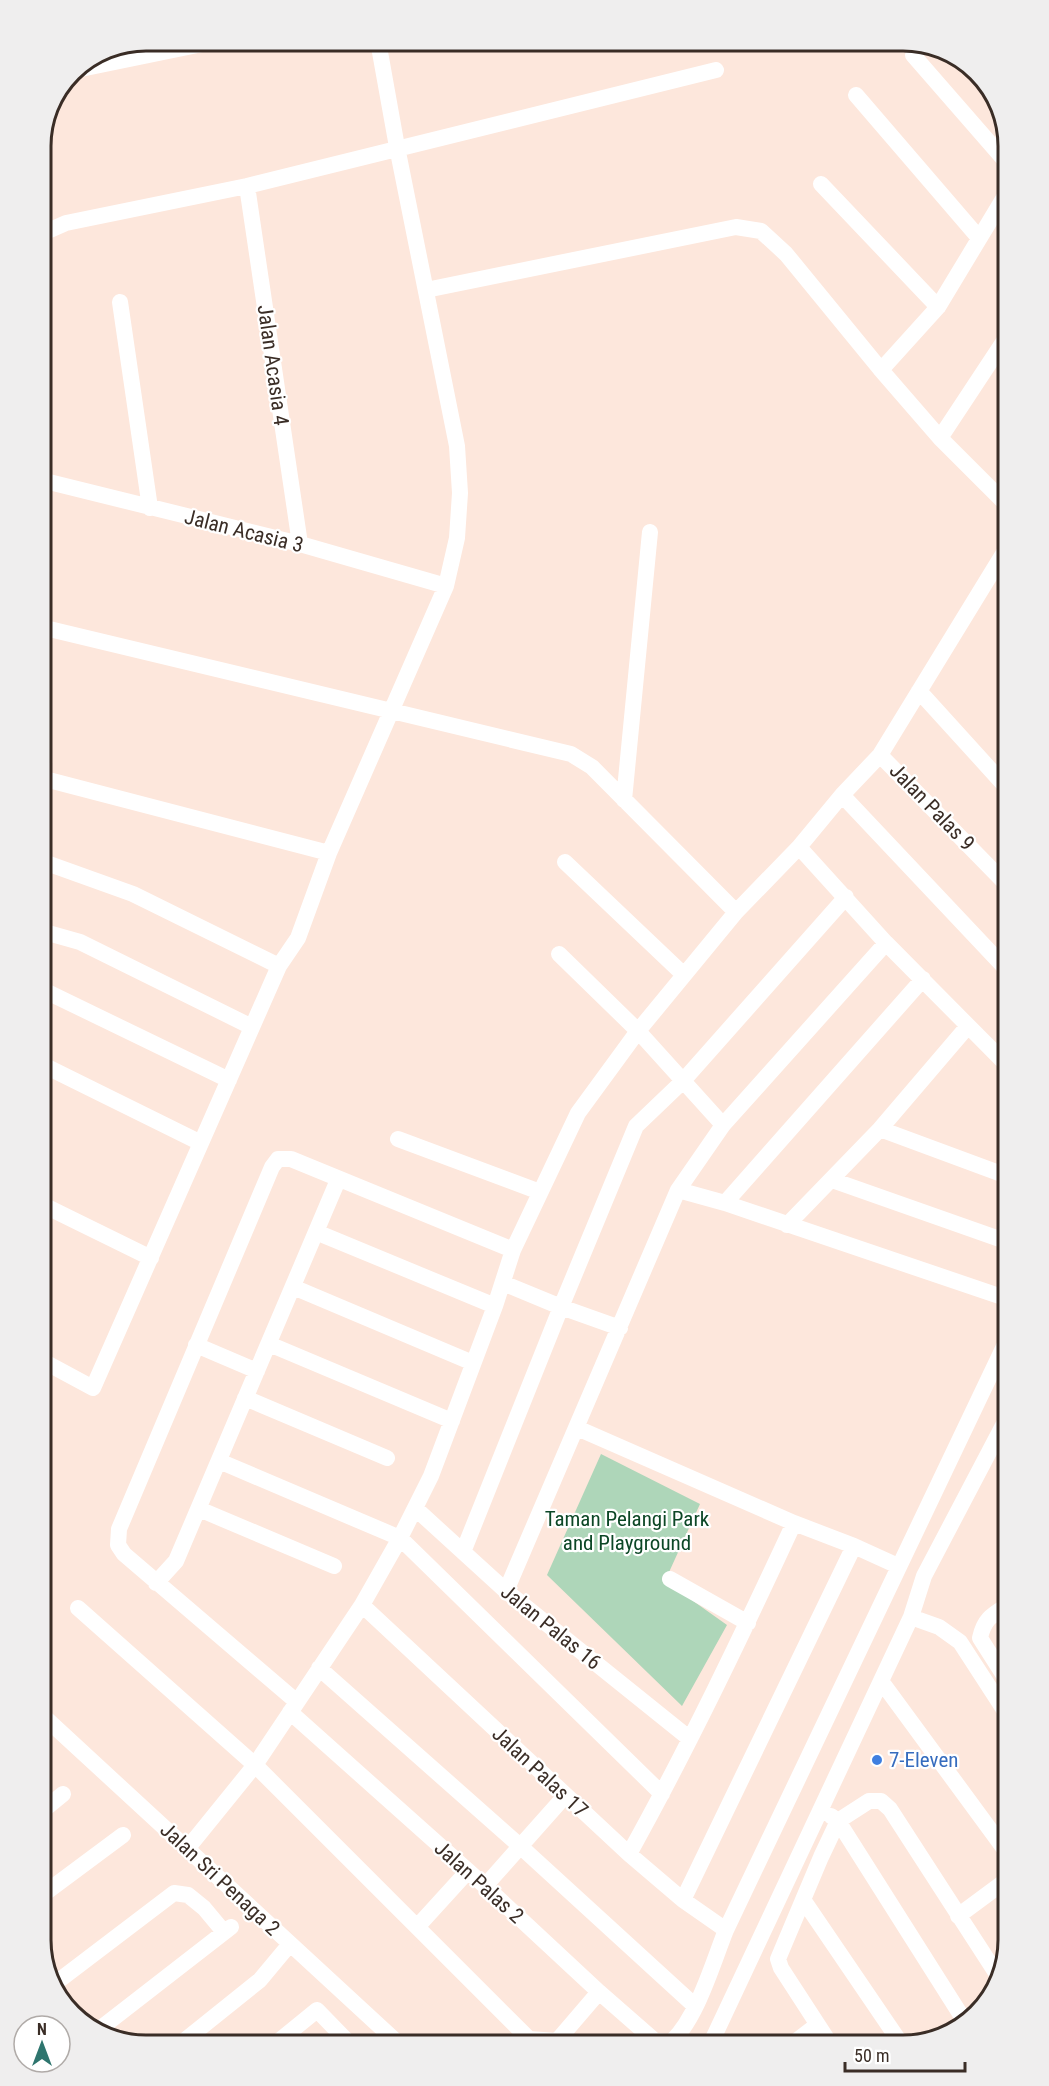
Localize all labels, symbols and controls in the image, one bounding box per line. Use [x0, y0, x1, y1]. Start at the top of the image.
street label: Jalan Acasia 4 [253, 303, 293, 427]
street label: Jalan Acasia 3 [182, 505, 306, 557]
street label: Jalan Palas 9 [885, 759, 979, 855]
park label: Taman Pelangi Park and Playground [545, 1507, 710, 1555]
street label: Jalan Palas 16 [496, 1579, 606, 1675]
street label: Jalan Palas 17 [487, 1722, 593, 1822]
place label: 7-Eleven [889, 1748, 958, 1772]
marker: 7-Eleven [870, 1753, 884, 1767]
street label: Jalan Sri Penaga 2 [155, 1818, 285, 1940]
street label: Jalan Palas 2 [430, 1836, 528, 1928]
north arrow [12, 2014, 72, 2074]
text: N [37, 2020, 47, 2039]
scale bar [845, 2035, 965, 2073]
text: 50 m [854, 2045, 889, 2066]

